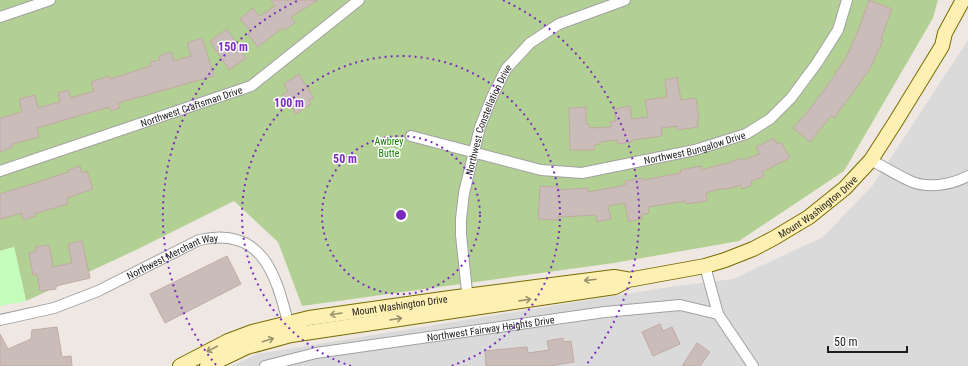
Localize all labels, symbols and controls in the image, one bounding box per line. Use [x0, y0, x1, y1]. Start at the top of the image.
text: 150 m [218, 40, 248, 54]
street label: Northwest Constellation Drive [463, 62, 514, 176]
street label: Northwest Craftsman Drive [139, 84, 244, 129]
text: 100 m [274, 96, 304, 110]
street label: Northwest Bungalow Drive [643, 129, 747, 166]
park label: Awbrey Butte [375, 136, 403, 159]
text: 50 m [333, 152, 357, 166]
street label: Mount Washington Drive [776, 173, 860, 240]
centre of rings [394, 208, 408, 222]
street label: Northwest Merchant Way [125, 232, 218, 282]
one-way arrow [584, 276, 597, 284]
street label: Mount Washington Drive [351, 293, 448, 318]
one-way arrow [518, 296, 531, 304]
one-way arrow [330, 310, 343, 318]
street label: Northwest Fairway Heights Drive [426, 314, 555, 343]
one-way arrow [389, 315, 402, 323]
scale bar [828, 328, 907, 354]
text: 50 m [834, 335, 858, 349]
one-way arrow [262, 336, 274, 344]
one-way arrow [206, 346, 218, 354]

